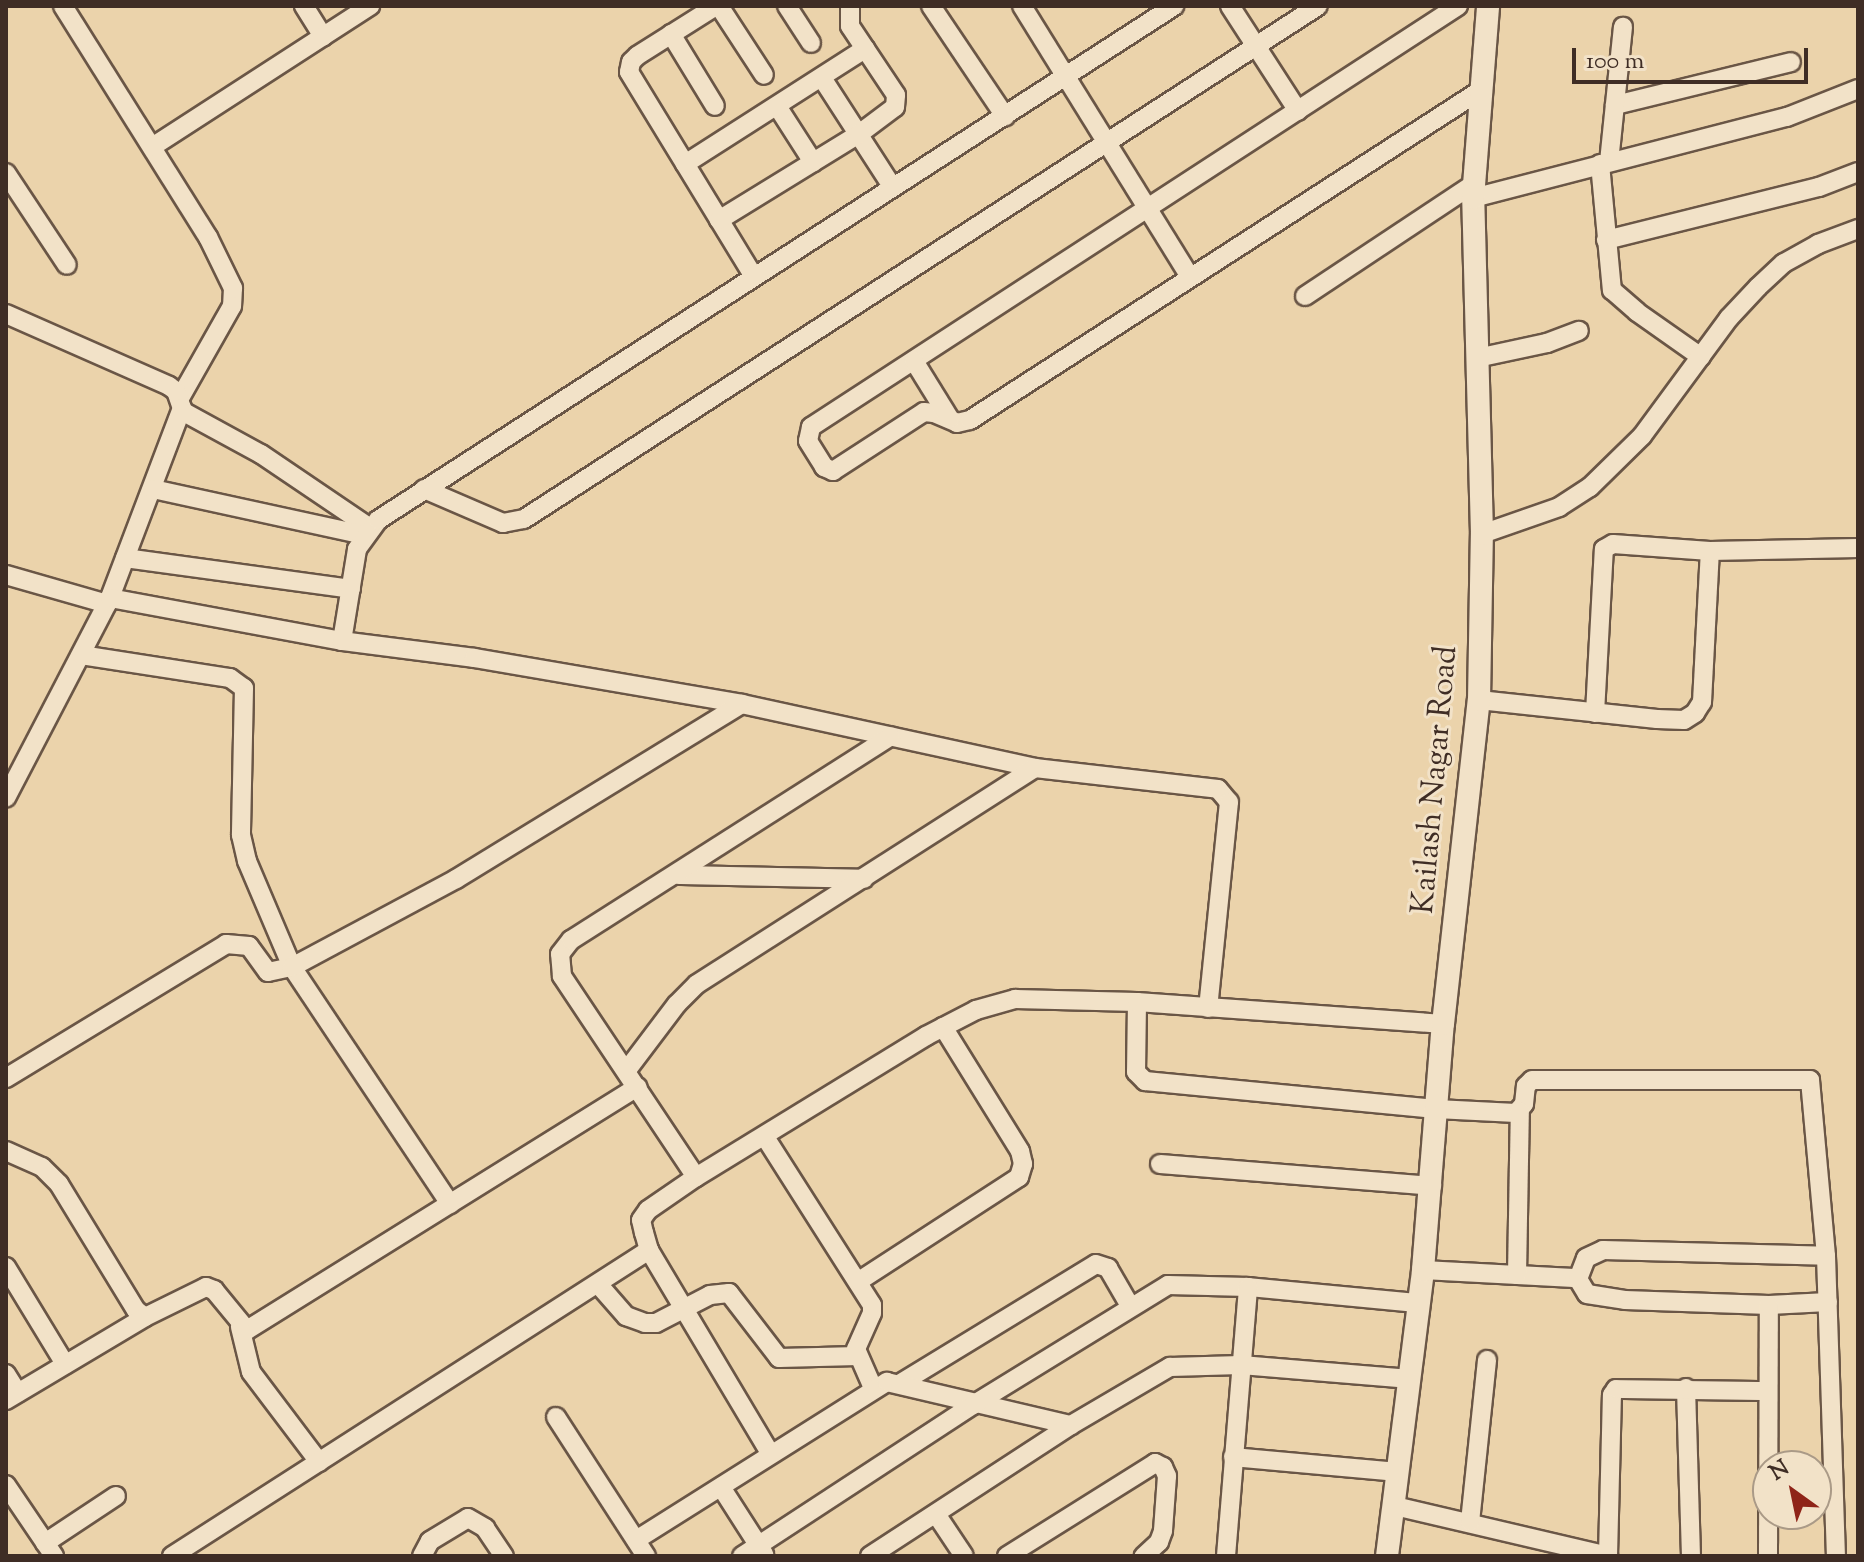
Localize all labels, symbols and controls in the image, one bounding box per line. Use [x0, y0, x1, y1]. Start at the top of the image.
scale bar [1576, 32, 1812, 82]
text: 100 m [1586, 45, 1644, 79]
street label: Kailash Nagar Road [1405, 644, 1467, 916]
north arrow [1752, 1450, 1832, 1530]
text: N [1764, 1453, 1796, 1490]

